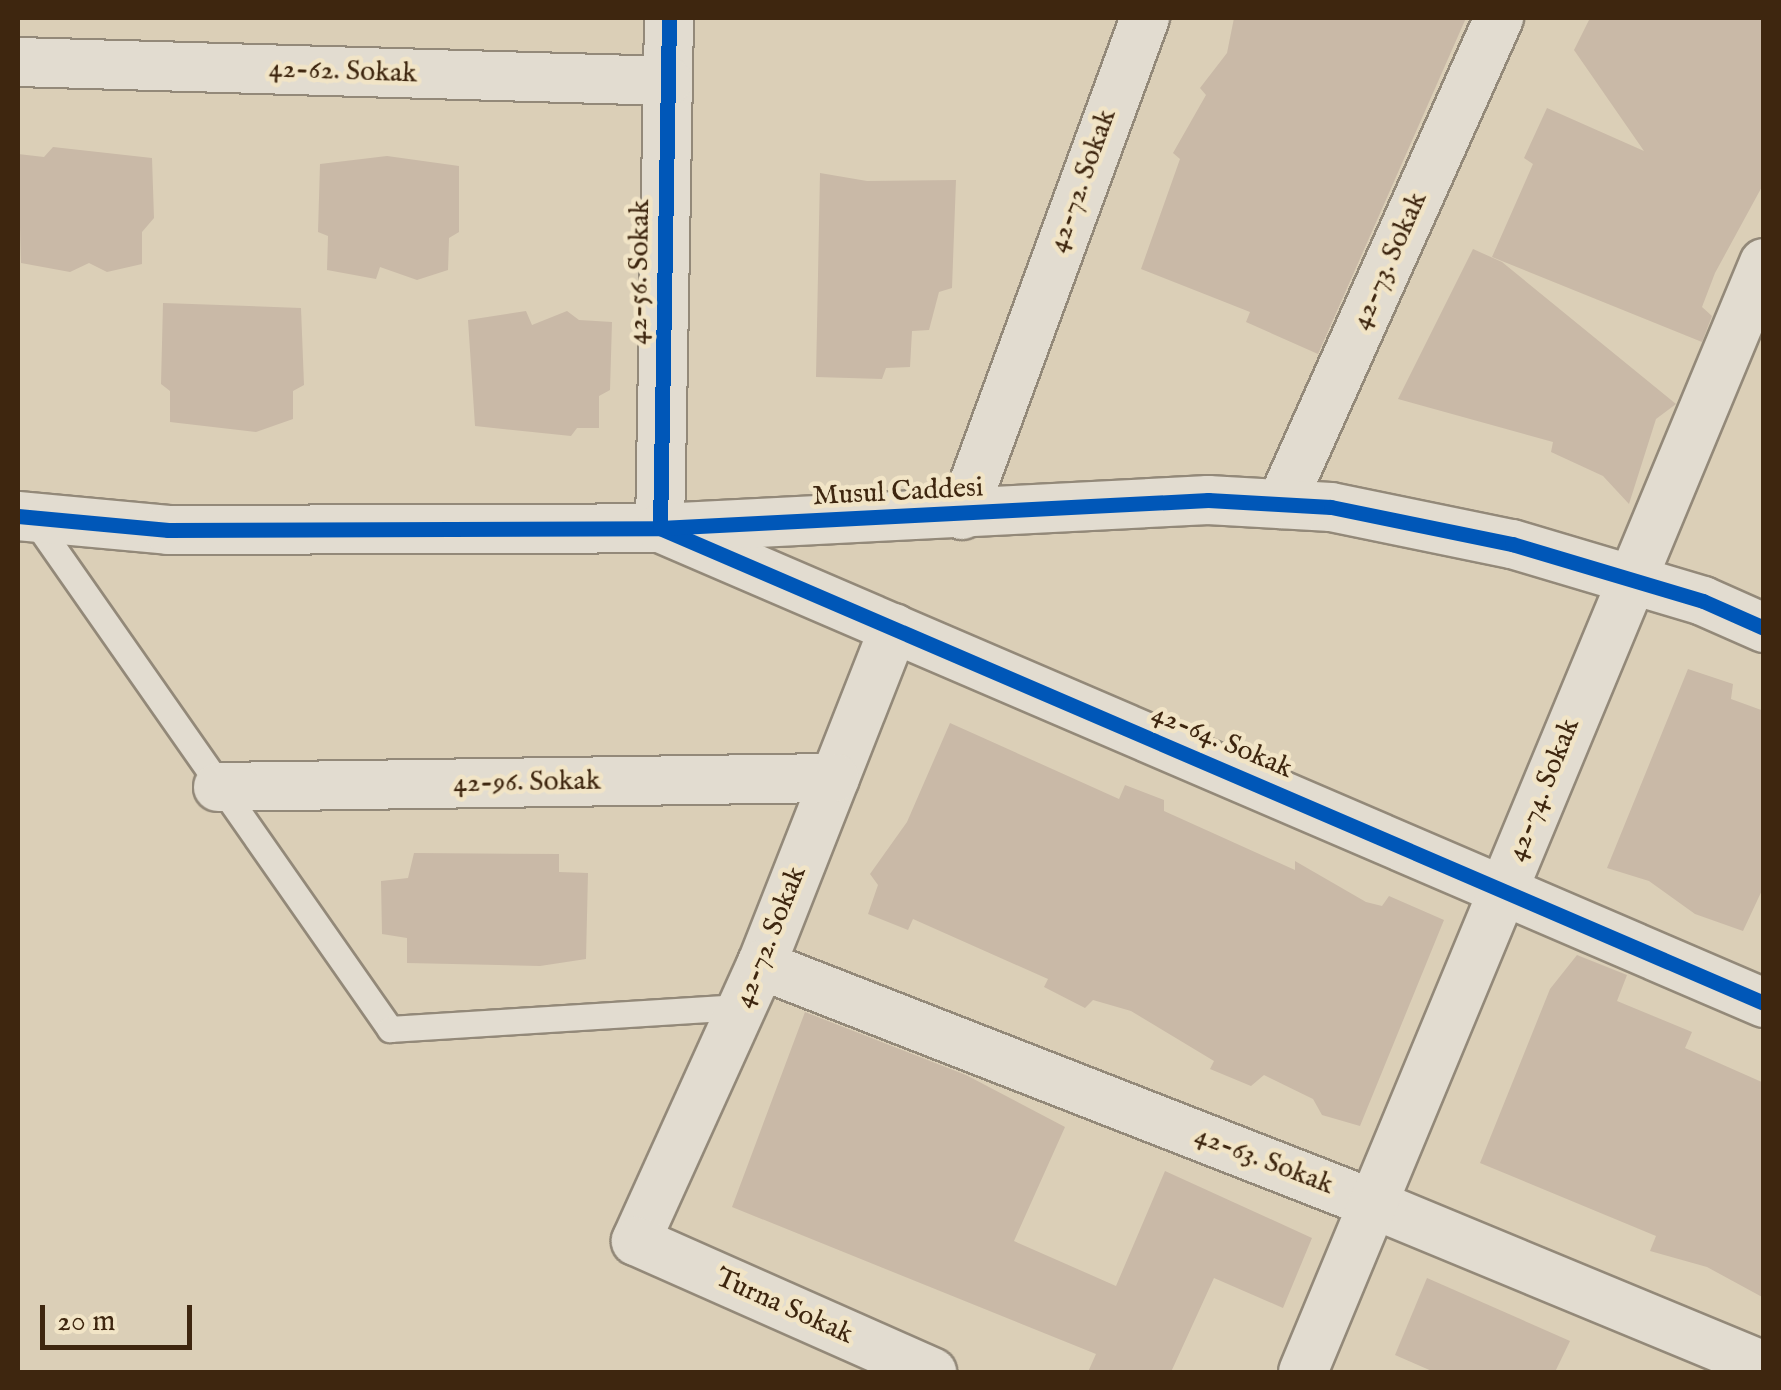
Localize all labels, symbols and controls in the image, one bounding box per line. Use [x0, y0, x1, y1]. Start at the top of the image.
street label: 42-62. Sokak [268, 53, 418, 91]
street label: 42-72. Sokak [1042, 105, 1124, 257]
street label: 42-73. Sokak [1345, 187, 1435, 335]
street label: 42-56. Sokak [622, 199, 658, 345]
street label: Musul Caddesi [812, 472, 984, 514]
street label: 42-64. Sokak [1147, 697, 1297, 787]
street label: 42-74. Sokak [1500, 714, 1588, 866]
street label: 42-96. Sokak [453, 765, 601, 801]
street label: 42-72. Sokak [727, 861, 815, 1013]
street label: 42-63. Sokak [1190, 1119, 1338, 1203]
street label: Turna Sokak [710, 1262, 858, 1352]
scale bar [45, 1285, 198, 1347]
text: 20 m [57, 1303, 116, 1341]

